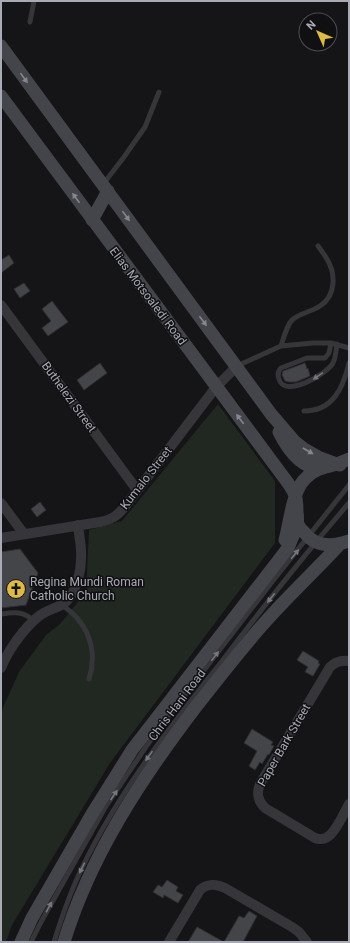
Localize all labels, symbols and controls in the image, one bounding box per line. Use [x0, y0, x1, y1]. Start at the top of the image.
north arrow [298, 12, 338, 52]
text: N [304, 18, 319, 33]
one-way arrow [20, 72, 28, 83]
one-way arrow [72, 193, 80, 204]
one-way arrow [122, 211, 130, 221]
street label: Elias Motsoaledi Road [107, 244, 189, 348]
one-way arrow [199, 315, 207, 326]
street label: Buthelezi Street [39, 359, 99, 435]
one-way arrow [313, 372, 323, 380]
one-way arrow [236, 414, 244, 425]
street label: Kumalo Street [117, 444, 175, 512]
one-way arrow [302, 448, 314, 455]
one-way arrow [291, 548, 299, 559]
place label: Regina Mundi Roman Catholic Church [30, 575, 144, 603]
church icon: Regina Mundi Roman Catholic Church [5, 578, 27, 600]
one-way arrow [267, 592, 275, 603]
one-way arrow [211, 651, 219, 662]
street label: Chris Hani Road [146, 667, 208, 743]
street label: Paper Bark Street [255, 701, 313, 789]
one-way arrow [145, 751, 153, 762]
one-way arrow [110, 789, 117, 801]
one-way arrow [79, 862, 85, 873]
one-way arrow [45, 901, 52, 913]

